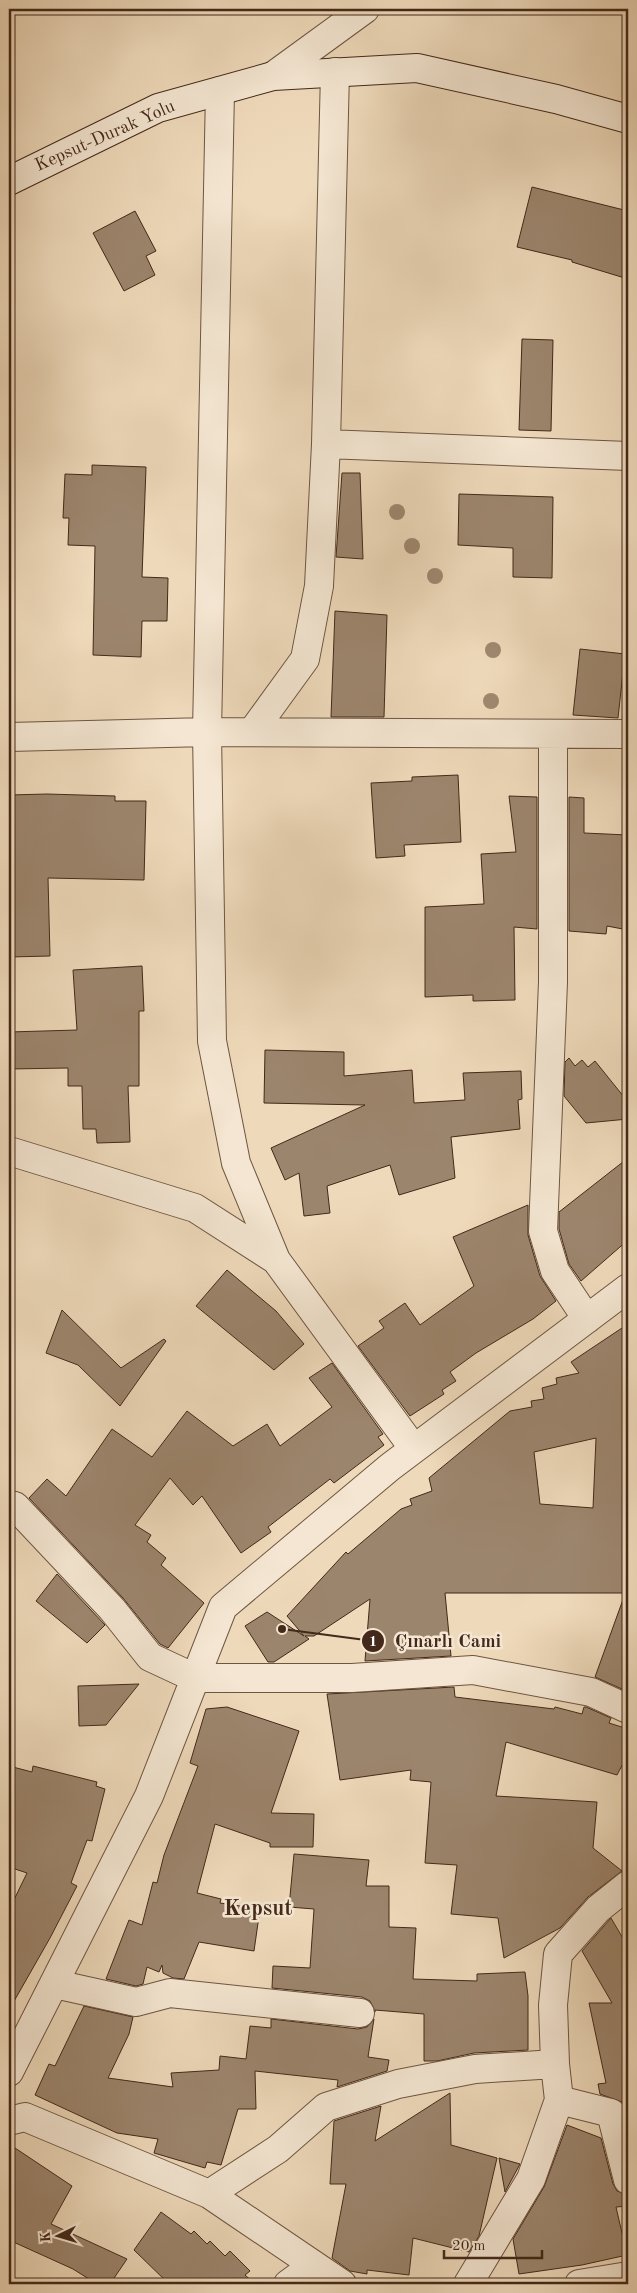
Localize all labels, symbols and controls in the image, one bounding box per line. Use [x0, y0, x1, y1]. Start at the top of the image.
street label: Kepsut-Durak Yolu [32, 97, 178, 175]
callout: Çınarlı Cami [360, 1624, 512, 1658]
text: Çınarlı Cami [395, 1633, 502, 1652]
text: 1 [369, 1635, 377, 1650]
district label: Kepsut [224, 1898, 292, 1920]
north arrow [32, 2210, 82, 2260]
scale bar [444, 2228, 542, 2260]
text: K [39, 2231, 53, 2243]
text: 20 m [452, 2239, 486, 2254]

